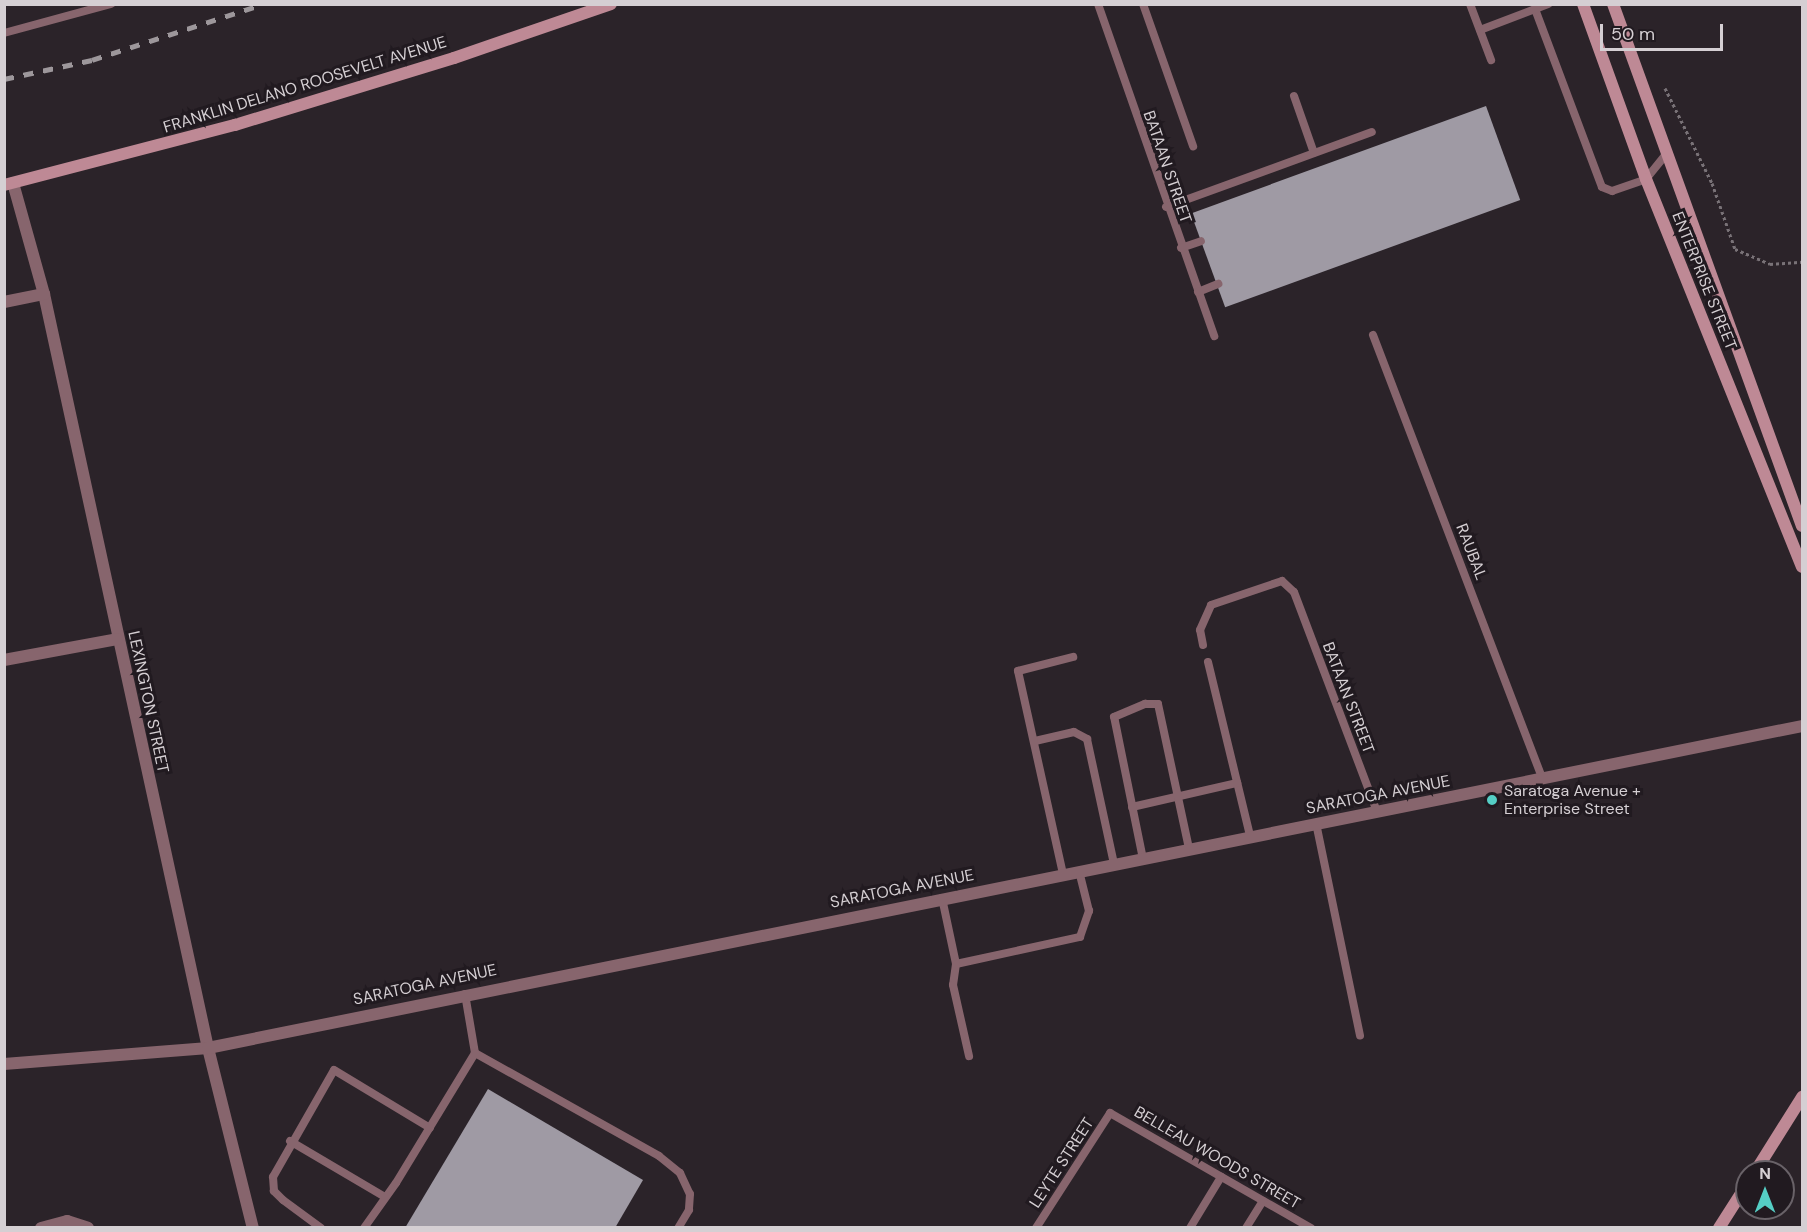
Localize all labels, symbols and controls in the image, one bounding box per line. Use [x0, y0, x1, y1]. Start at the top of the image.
scale bar [1603, 12, 1726, 50]
text: 50 m [1611, 22, 1655, 46]
street label: FRANKLIN DELANO ROOSEVELT AVENUE [161, 33, 449, 137]
street label: BATAAN STREET [1139, 108, 1195, 226]
street label: ENTERPRISE STREET [1668, 209, 1740, 353]
street label: RAUBAL [1452, 521, 1490, 583]
street label: LEXINGTON STREET [124, 629, 172, 775]
street label: BATAAN STREET [1318, 640, 1378, 756]
street label: SARATOGA AVENUE [1305, 772, 1451, 818]
place label: Saratoga Avenue + Enterprise Street [1504, 781, 1641, 819]
marker: Saratoga Avenue + Enterprise Street [1485, 793, 1499, 807]
street label: SARATOGA AVENUE [829, 866, 975, 912]
street label: SARATOGA AVENUE [352, 960, 498, 1010]
street label: BELLEAU WOODS STREET [1131, 1103, 1303, 1213]
street label: LEYTE STREET [1026, 1114, 1098, 1212]
north arrow [1735, 1160, 1795, 1220]
text: N [1759, 1163, 1771, 1184]

